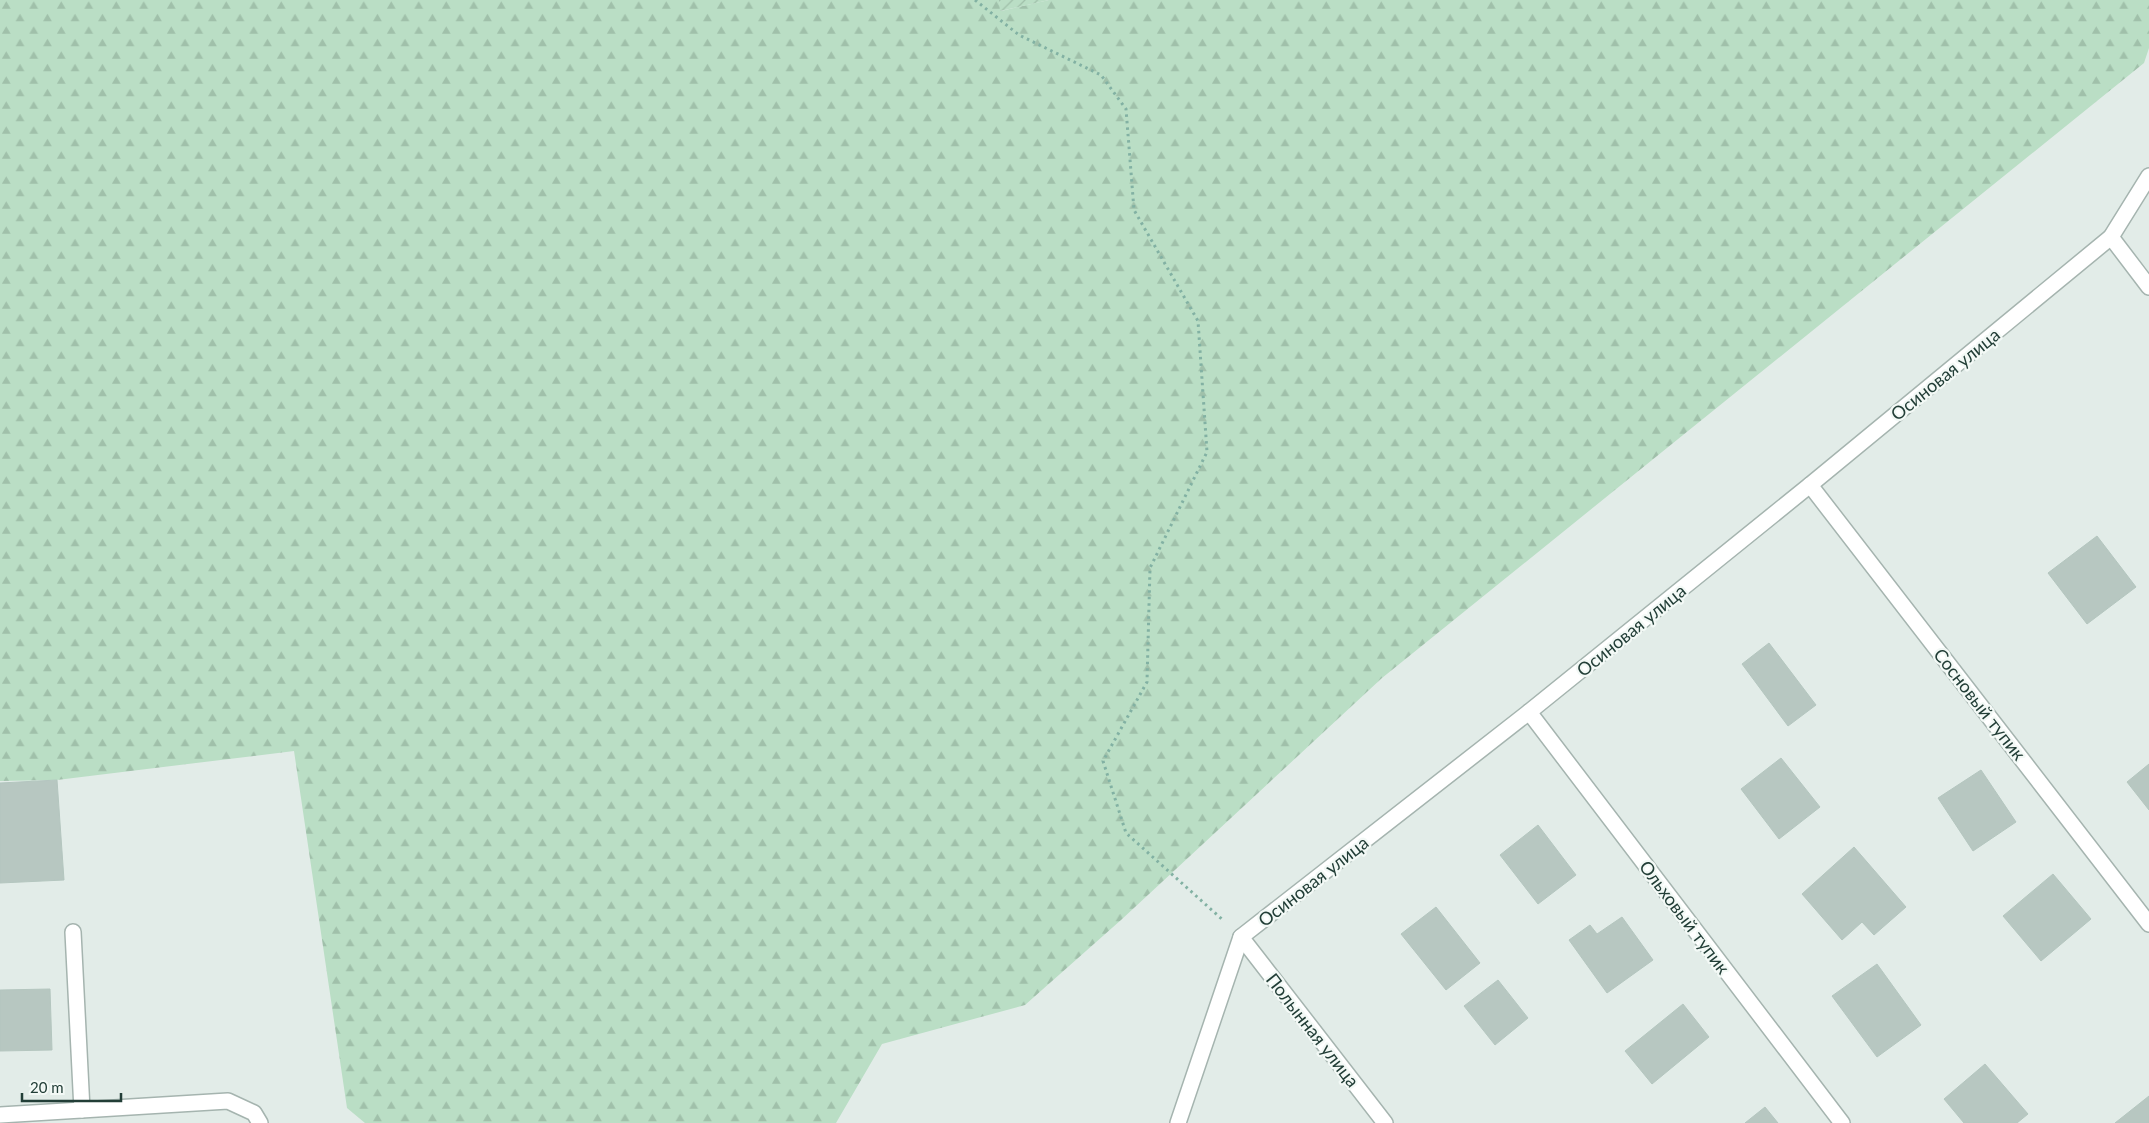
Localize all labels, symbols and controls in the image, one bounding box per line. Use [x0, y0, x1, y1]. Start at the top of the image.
street label: Осиновая улица [1886, 323, 2004, 425]
street label: Осиновая улица [1572, 579, 1690, 681]
street label: Сосновый тупик [1929, 644, 2031, 765]
street label: Осиновая улица [1253, 831, 1373, 931]
street label: Ольховый тупик [1635, 856, 1735, 979]
street label: Полынная улица [1262, 969, 1364, 1091]
scale bar [22, 1070, 121, 1102]
text: 20 m [30, 1078, 64, 1096]

